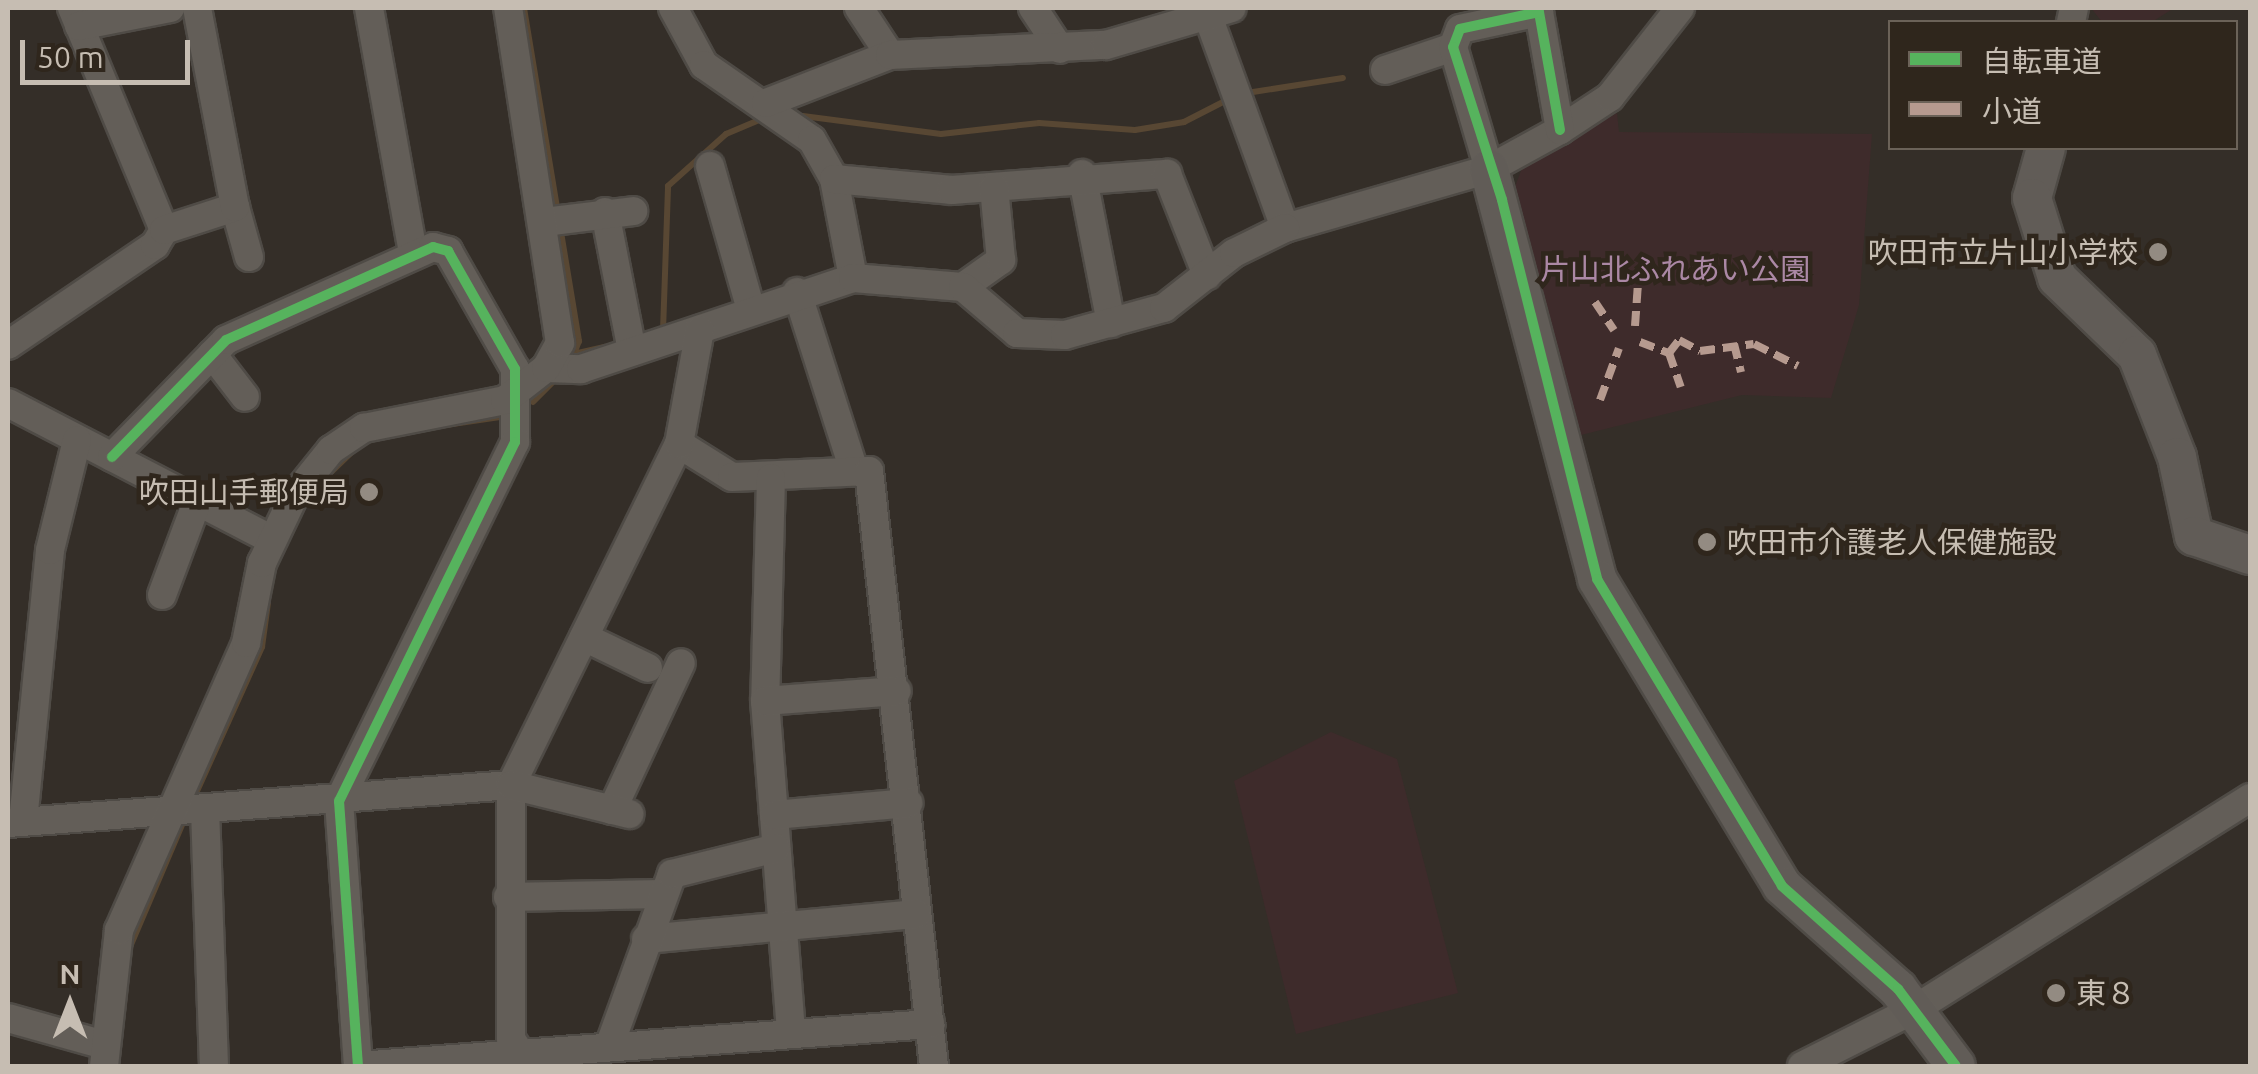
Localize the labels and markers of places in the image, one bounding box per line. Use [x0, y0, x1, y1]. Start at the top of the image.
place label: 吹田市立片山小学校 [1868, 234, 2138, 270]
marker: 吹田市立片山小学校 [2147, 241, 2169, 263]
place label: 吹田山手郵便局 [139, 474, 349, 510]
marker: 吹田山手郵便局 [358, 481, 380, 503]
place label: 吹田市介護老人保健施設 [1727, 524, 2057, 560]
marker: 吹田市介護老人保健施設 [1696, 531, 1718, 553]
place label: 東８ [2076, 975, 2136, 1011]
marker: 東８ [2045, 982, 2067, 1004]

